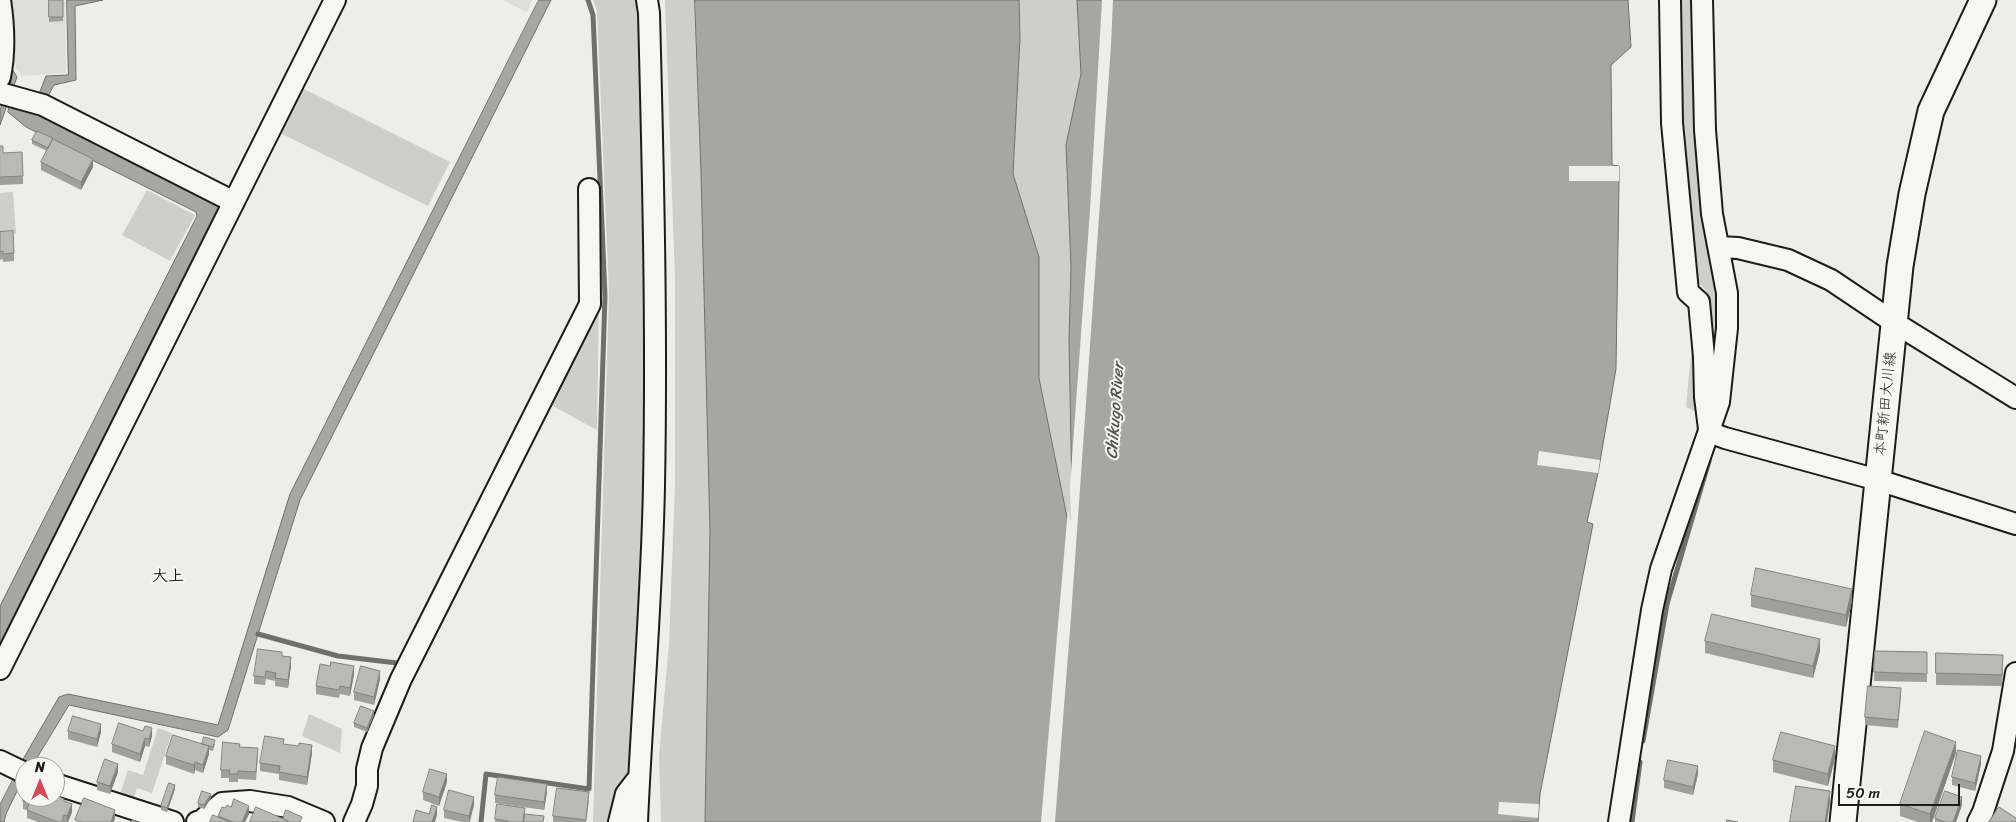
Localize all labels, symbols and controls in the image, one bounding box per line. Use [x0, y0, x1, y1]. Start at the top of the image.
street label: 本町新田大川線 [1872, 351, 1900, 457]
water label: Chikugo River [1103, 362, 1129, 460]
district label: 大上 [152, 567, 184, 587]
text: N [35, 755, 45, 780]
north arrow [15, 757, 65, 807]
scale bar [1841, 774, 1964, 806]
text: 50 m [1846, 780, 1880, 806]

